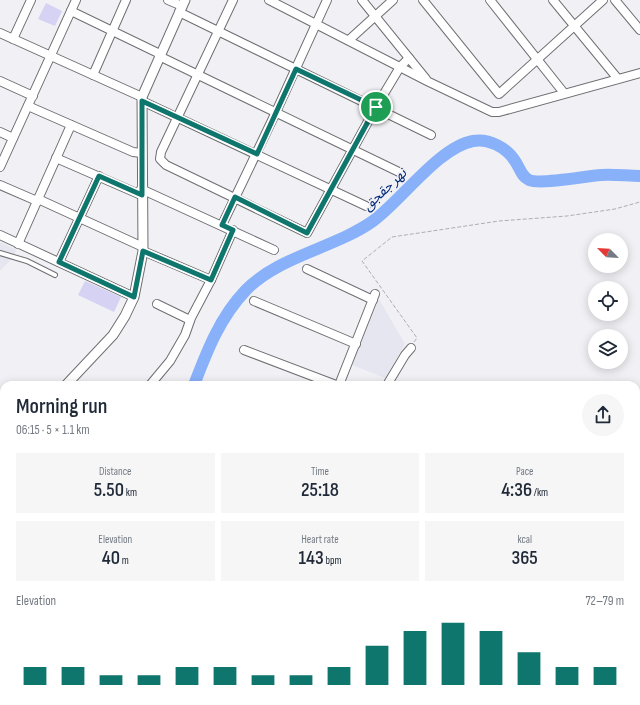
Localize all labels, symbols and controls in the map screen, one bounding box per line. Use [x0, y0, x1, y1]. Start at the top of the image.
pin [359, 90, 393, 124]
icon: arrive [365, 96, 387, 118]
water label: نهر جقجق [359, 164, 411, 214]
north arrow [588, 233, 628, 273]
map controls [588, 233, 628, 369]
button: locate [588, 281, 628, 321]
button: layers [588, 329, 628, 369]
text: Morning run [16, 393, 107, 420]
button: share [582, 394, 624, 436]
text: 06:15 · 5 × 1.1 km [16, 422, 90, 438]
text: Distance [99, 465, 132, 478]
text: Time [311, 465, 329, 478]
text: Pace [516, 465, 533, 478]
text: 5.50 [94, 478, 124, 502]
text: 25:18 [301, 478, 339, 502]
text: 4:36 [501, 478, 532, 502]
text: km [124, 486, 137, 499]
text: /km [532, 486, 548, 499]
text: Elevation [98, 533, 132, 546]
text: Heart rate [301, 533, 339, 546]
text: kcal [517, 533, 532, 546]
text: 40 [102, 546, 120, 570]
text: 143 [298, 546, 324, 570]
text: 365 [512, 546, 538, 570]
text: m [120, 554, 129, 567]
text: bpm [324, 554, 342, 567]
text: Elevation [16, 593, 56, 609]
text: 72–79 m [585, 593, 624, 609]

